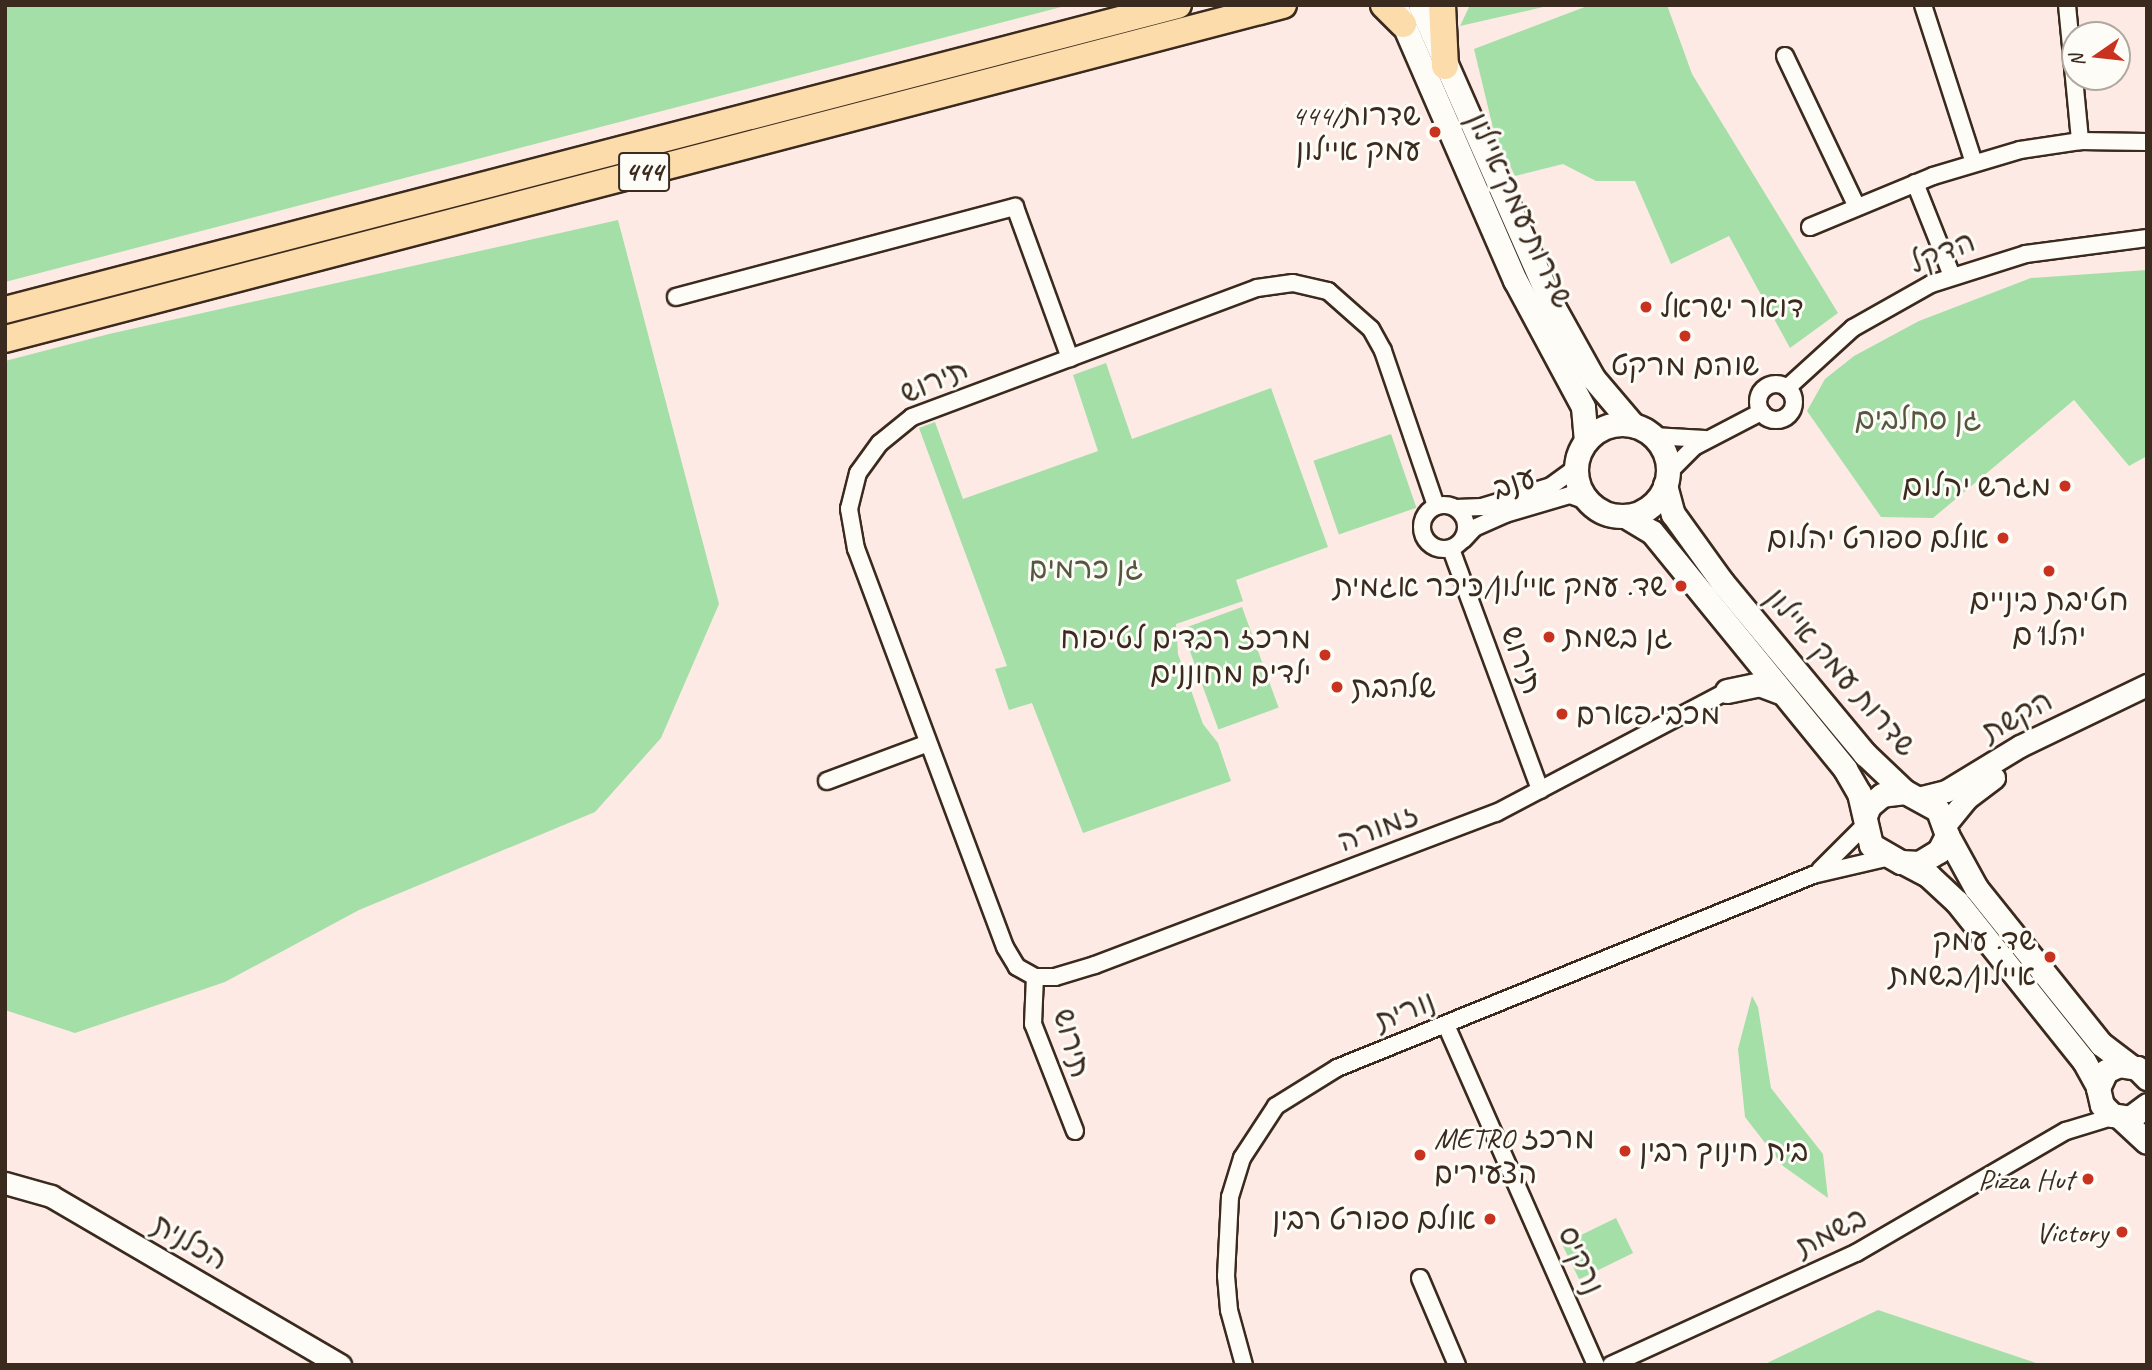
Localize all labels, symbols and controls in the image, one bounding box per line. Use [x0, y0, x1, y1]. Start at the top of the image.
north arrow [2061, 21, 2131, 91]
text: N [2064, 52, 2091, 69]
place label: 444/שדרות עמק איילון [1291, 97, 1421, 168]
street label: שדרות עמק איילון [1459, 106, 1581, 314]
marker: 444/שדרות עמק איילון [1427, 124, 1443, 140]
road number: 444 [618, 148, 670, 196]
street label: הדקל [1904, 223, 1980, 281]
place label: דואר ישראל [1660, 289, 1804, 325]
marker: דואר ישראל [1638, 299, 1654, 315]
marker: שוהם מרקט [1677, 328, 1693, 344]
place label: שוהם מרקט [1611, 347, 1759, 383]
street label: תירוש [895, 350, 973, 412]
park label: גן סחלבים [1854, 401, 1982, 437]
street label: ענב [1488, 459, 1540, 507]
place label: מגרש יהלום [1902, 468, 2051, 504]
marker: מגרש יהלום [2057, 478, 2073, 494]
place label: אולם ספורט יהלום [1767, 520, 1989, 556]
marker: אולם ספורט יהלום [1995, 530, 2011, 546]
park label: גן כרמים [1029, 550, 1143, 586]
marker: חטיבת ביניים יהלו"ם [2041, 563, 2057, 579]
place label: שד. עמק איילון/כיכר אגמית [1333, 568, 1667, 604]
marker: שד. עמק איילון/כיכר אגמית [1673, 578, 1689, 594]
street label: שדרות עמק איילון [1758, 580, 1924, 764]
place label: חטיבת ביניים יהלו"ם [1969, 582, 2129, 652]
place label: גן בשמת [1563, 619, 1672, 655]
place label: מרכז רבדים לטיפוח ילדים מחוננים [1060, 620, 1311, 690]
street label: תירוש [1493, 621, 1551, 699]
marker: גן בשמת [1541, 629, 1557, 645]
marker: מרכז רבדים לטיפוח ילדים מחוננים [1317, 647, 1333, 663]
place label: שלהבת [1351, 669, 1436, 705]
marker: שלהבת [1329, 679, 1345, 695]
street label: הקשת [1975, 682, 2059, 750]
place label: מכבי פארם [1576, 696, 1720, 732]
marker: מכבי פארם [1554, 706, 1570, 722]
street label: זמורה [1333, 796, 1423, 860]
place label: שד. עמק איילון/בשמת [1888, 922, 2036, 992]
marker: שד. עמק איילון/בשמת [2042, 949, 2058, 965]
street label: נורית [1370, 983, 1440, 1039]
street label: תירוש [1045, 1004, 1099, 1082]
place label: METRO מרכז הצעירים [1434, 1120, 1595, 1190]
place label: בית חינוך רבין [1639, 1133, 1808, 1169]
marker: בית חינוך רבין [1617, 1143, 1633, 1159]
marker: METRO מרכז הצעירים [1412, 1147, 1428, 1163]
place label: Pizza Hut [1978, 1161, 2074, 1197]
marker: Pizza Hut [2080, 1171, 2096, 1187]
street label: בשמת [1789, 1199, 1873, 1265]
place label: אולם ספורט רבין [1272, 1201, 1476, 1237]
street label: הכלנית [146, 1206, 234, 1278]
marker: אולם ספורט רבין [1482, 1211, 1498, 1227]
place label: Victory [2035, 1214, 2108, 1250]
street label: נרקיס [1550, 1220, 1612, 1300]
marker: Victory [2114, 1224, 2130, 1240]

